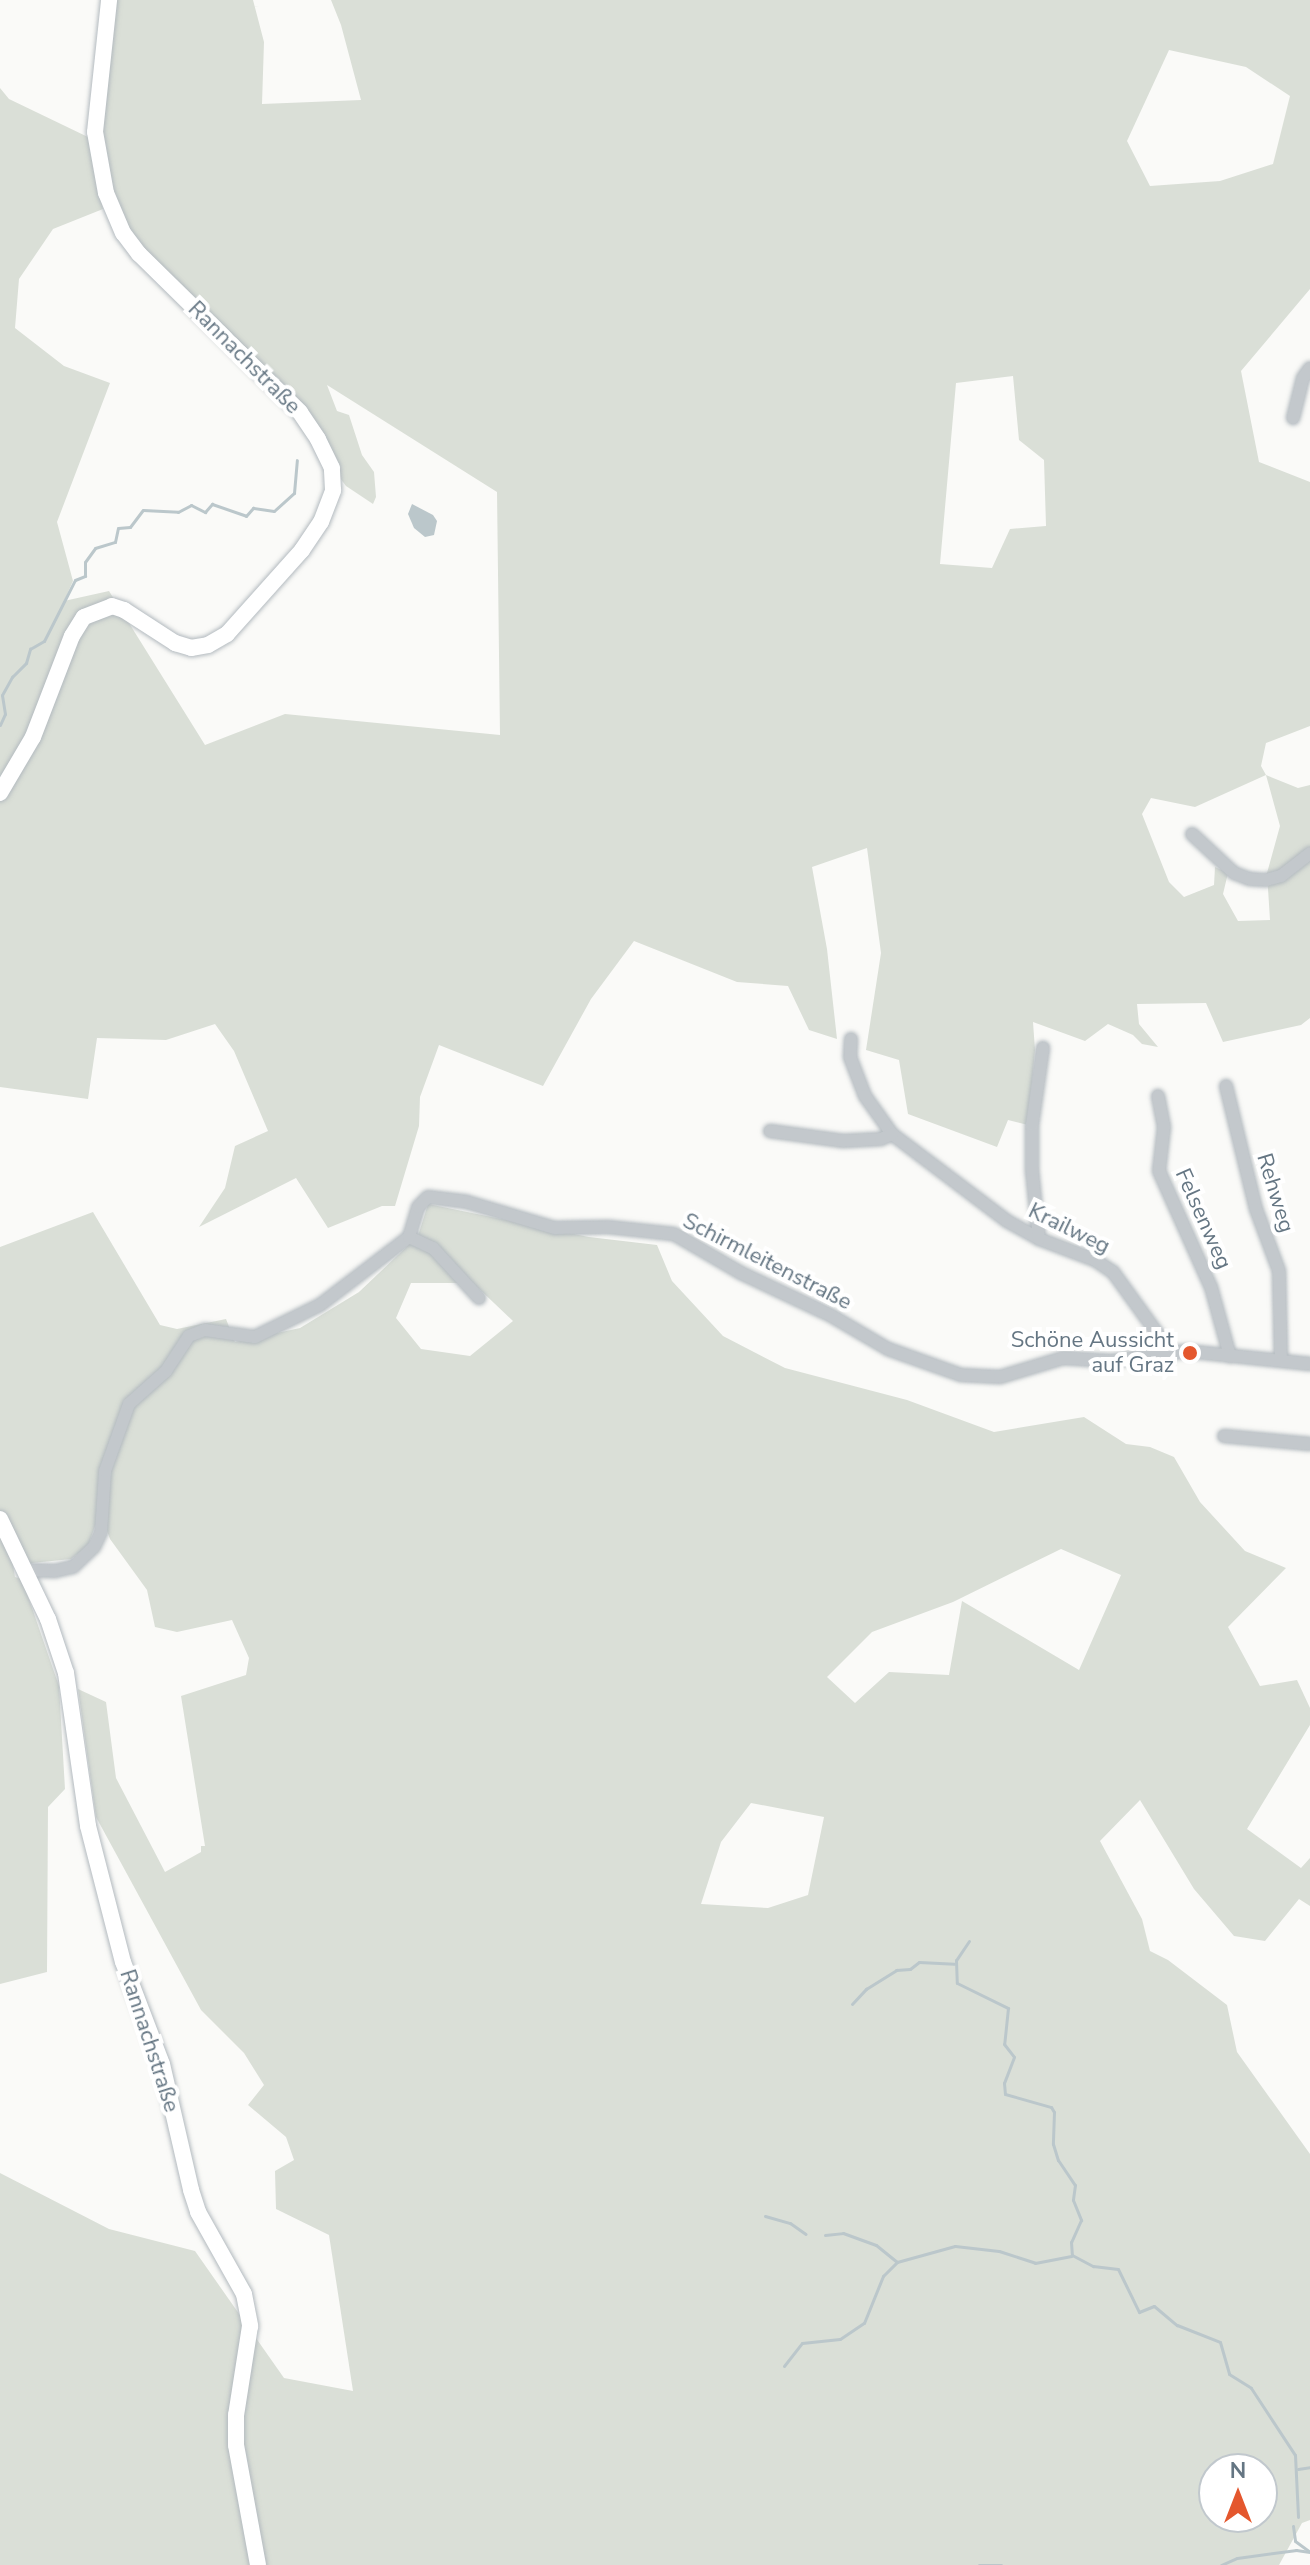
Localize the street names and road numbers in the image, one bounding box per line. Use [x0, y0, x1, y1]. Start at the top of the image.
street label: Rannachstraße [182, 296, 306, 420]
street label: Rehweg [1250, 1150, 1300, 1236]
street label: Felsenweg [1169, 1165, 1237, 1273]
street label: Krailweg [1024, 1198, 1114, 1260]
street label: Schirmleitenstraße [678, 1208, 856, 1316]
street label: Rannachstraße [114, 1966, 184, 2116]

